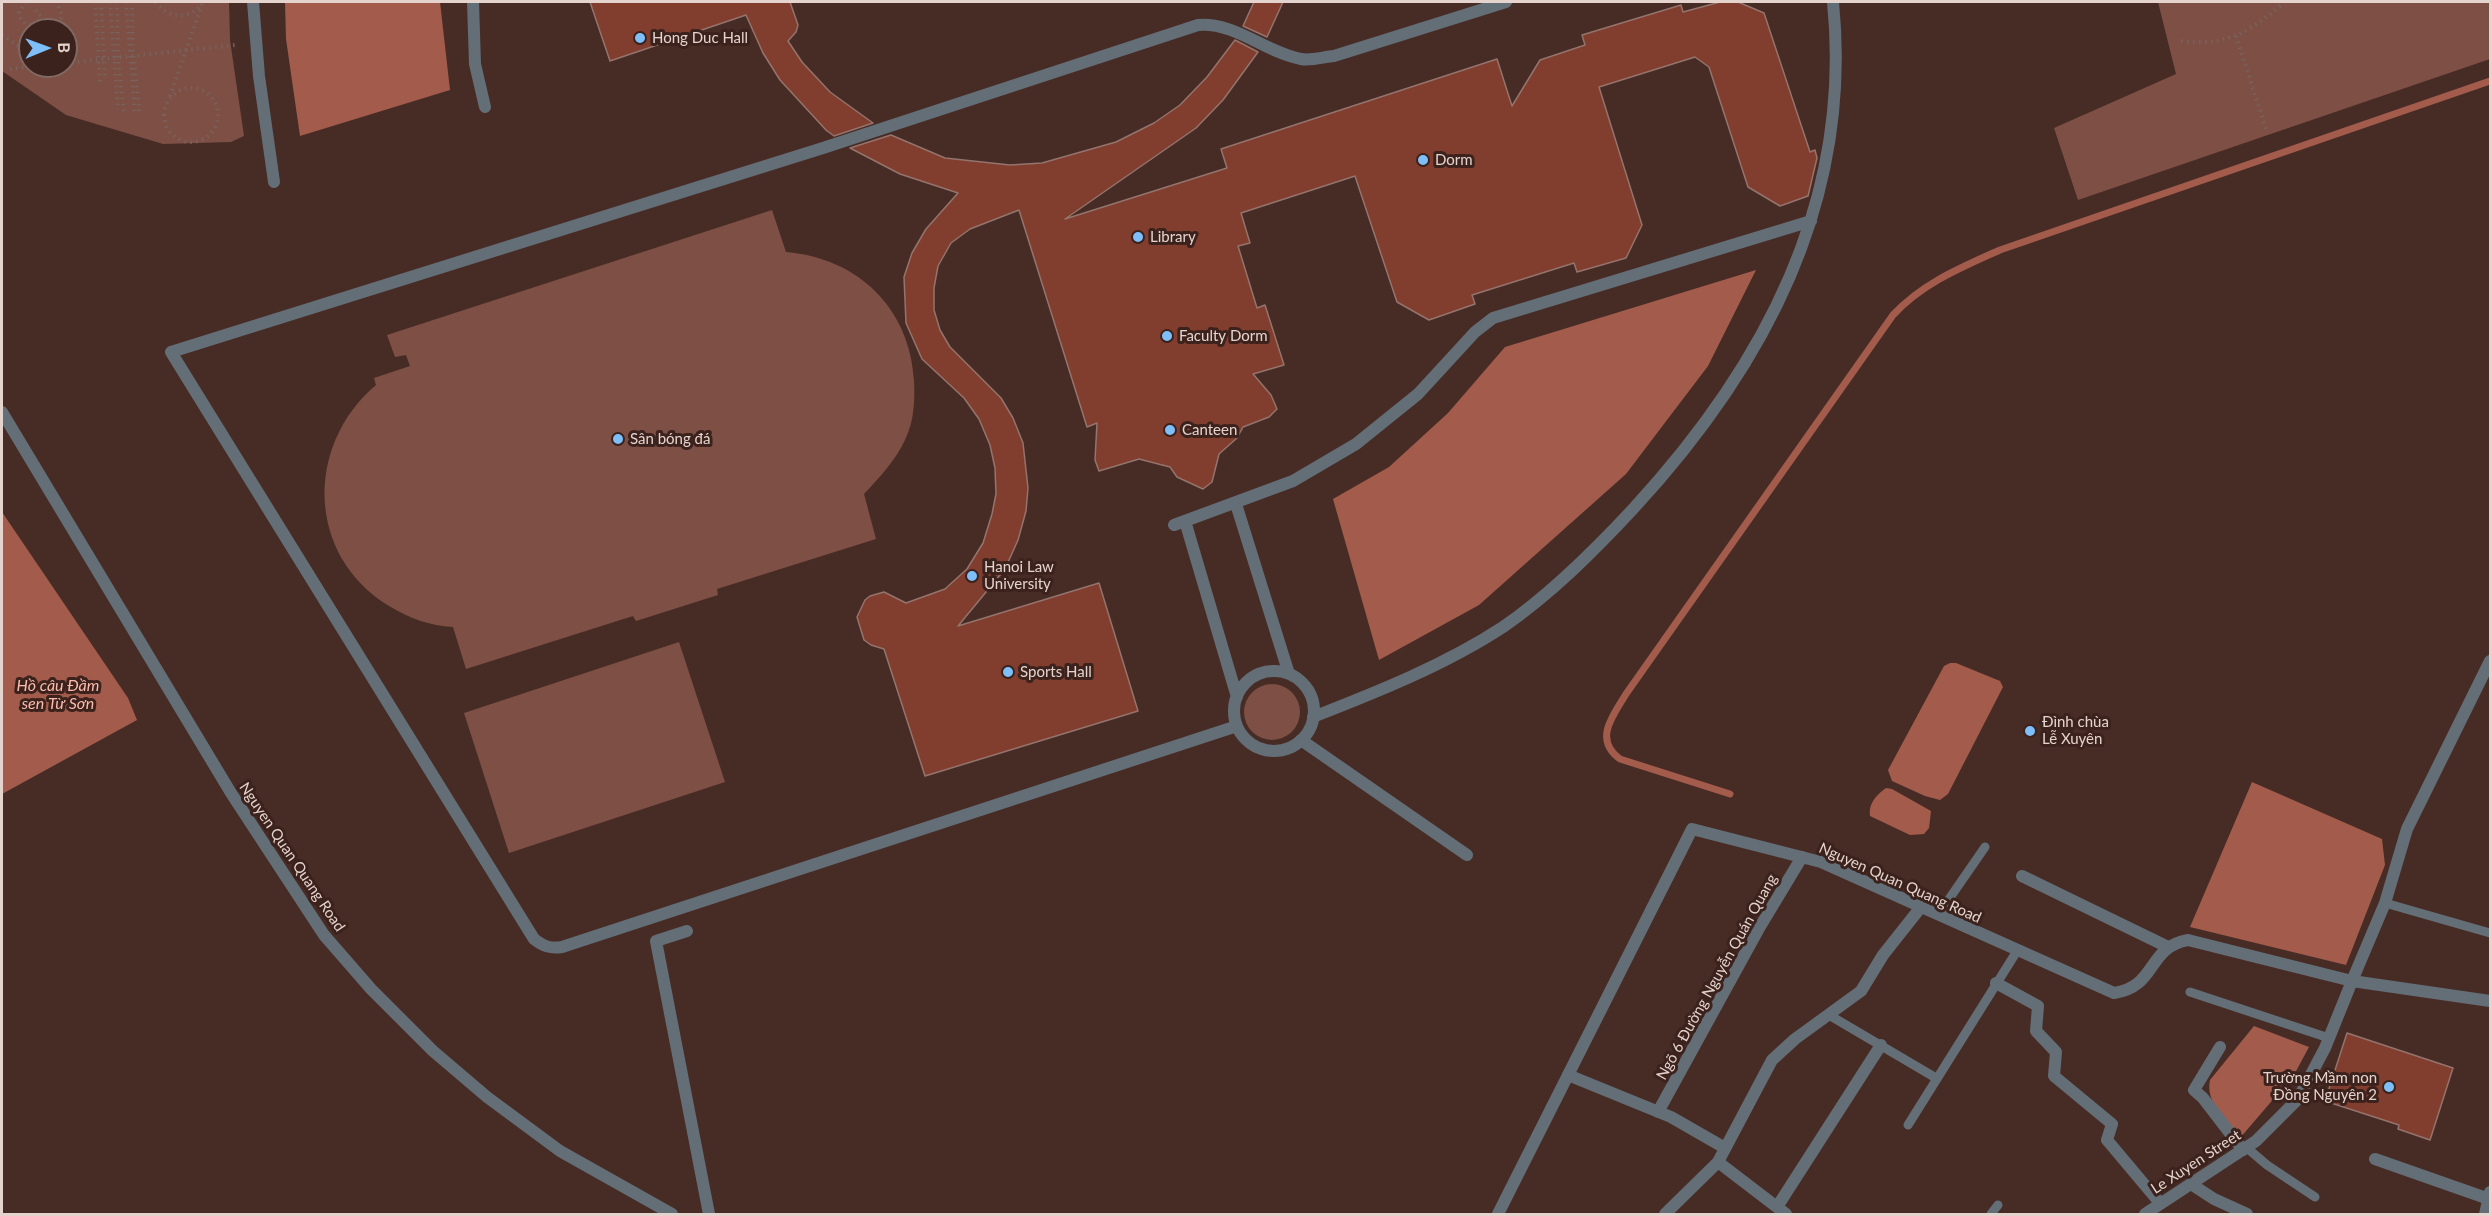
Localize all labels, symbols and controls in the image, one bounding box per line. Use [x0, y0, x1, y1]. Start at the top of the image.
north arrow [18, 18, 78, 78]
place label: Hong Duc Hall [652, 29, 748, 47]
marker: Hong Duc Hall [633, 31, 647, 45]
text: B [55, 42, 74, 53]
place label: Dorm [1435, 151, 1473, 169]
marker: Dorm [1416, 153, 1430, 167]
place label: Library [1150, 228, 1196, 246]
marker: Library [1131, 230, 1145, 244]
place label: Faculty Dorm [1179, 327, 1267, 345]
marker: Faculty Dorm [1160, 329, 1174, 343]
place label: Canteen [1182, 421, 1237, 439]
marker: Canteen [1163, 423, 1177, 437]
place label: Sân bóng đá [630, 430, 710, 448]
marker: Sân bóng đá [611, 432, 625, 446]
place label: Hanoi Law University [984, 558, 1054, 593]
marker: Hanoi Law University [965, 569, 979, 583]
place label: Sports Hall [1020, 663, 1092, 681]
marker: Sports Hall [1001, 665, 1015, 679]
water label: Hồ câu Đầm sen Từ Sơn [17, 676, 99, 714]
place label: Đình chùa Lễ Xuyên [2042, 713, 2109, 748]
marker: Đình chùa Lễ Xuyên [2023, 724, 2037, 738]
street label: Nguyen Quan Quang Road [235, 779, 349, 935]
street label: Nguyen Quan Quang Road [1816, 839, 1984, 927]
street label: Ngõ 6 Đường Nguyễn Quán Quang [1653, 871, 1781, 1083]
place label: Trường Mầm non Đồng Nguyên 2 [2263, 1069, 2377, 1104]
marker: Trường Mầm non Đồng Nguyên 2 [2382, 1080, 2396, 1094]
street label: Le Xuyen Street [2148, 1126, 2244, 1198]

